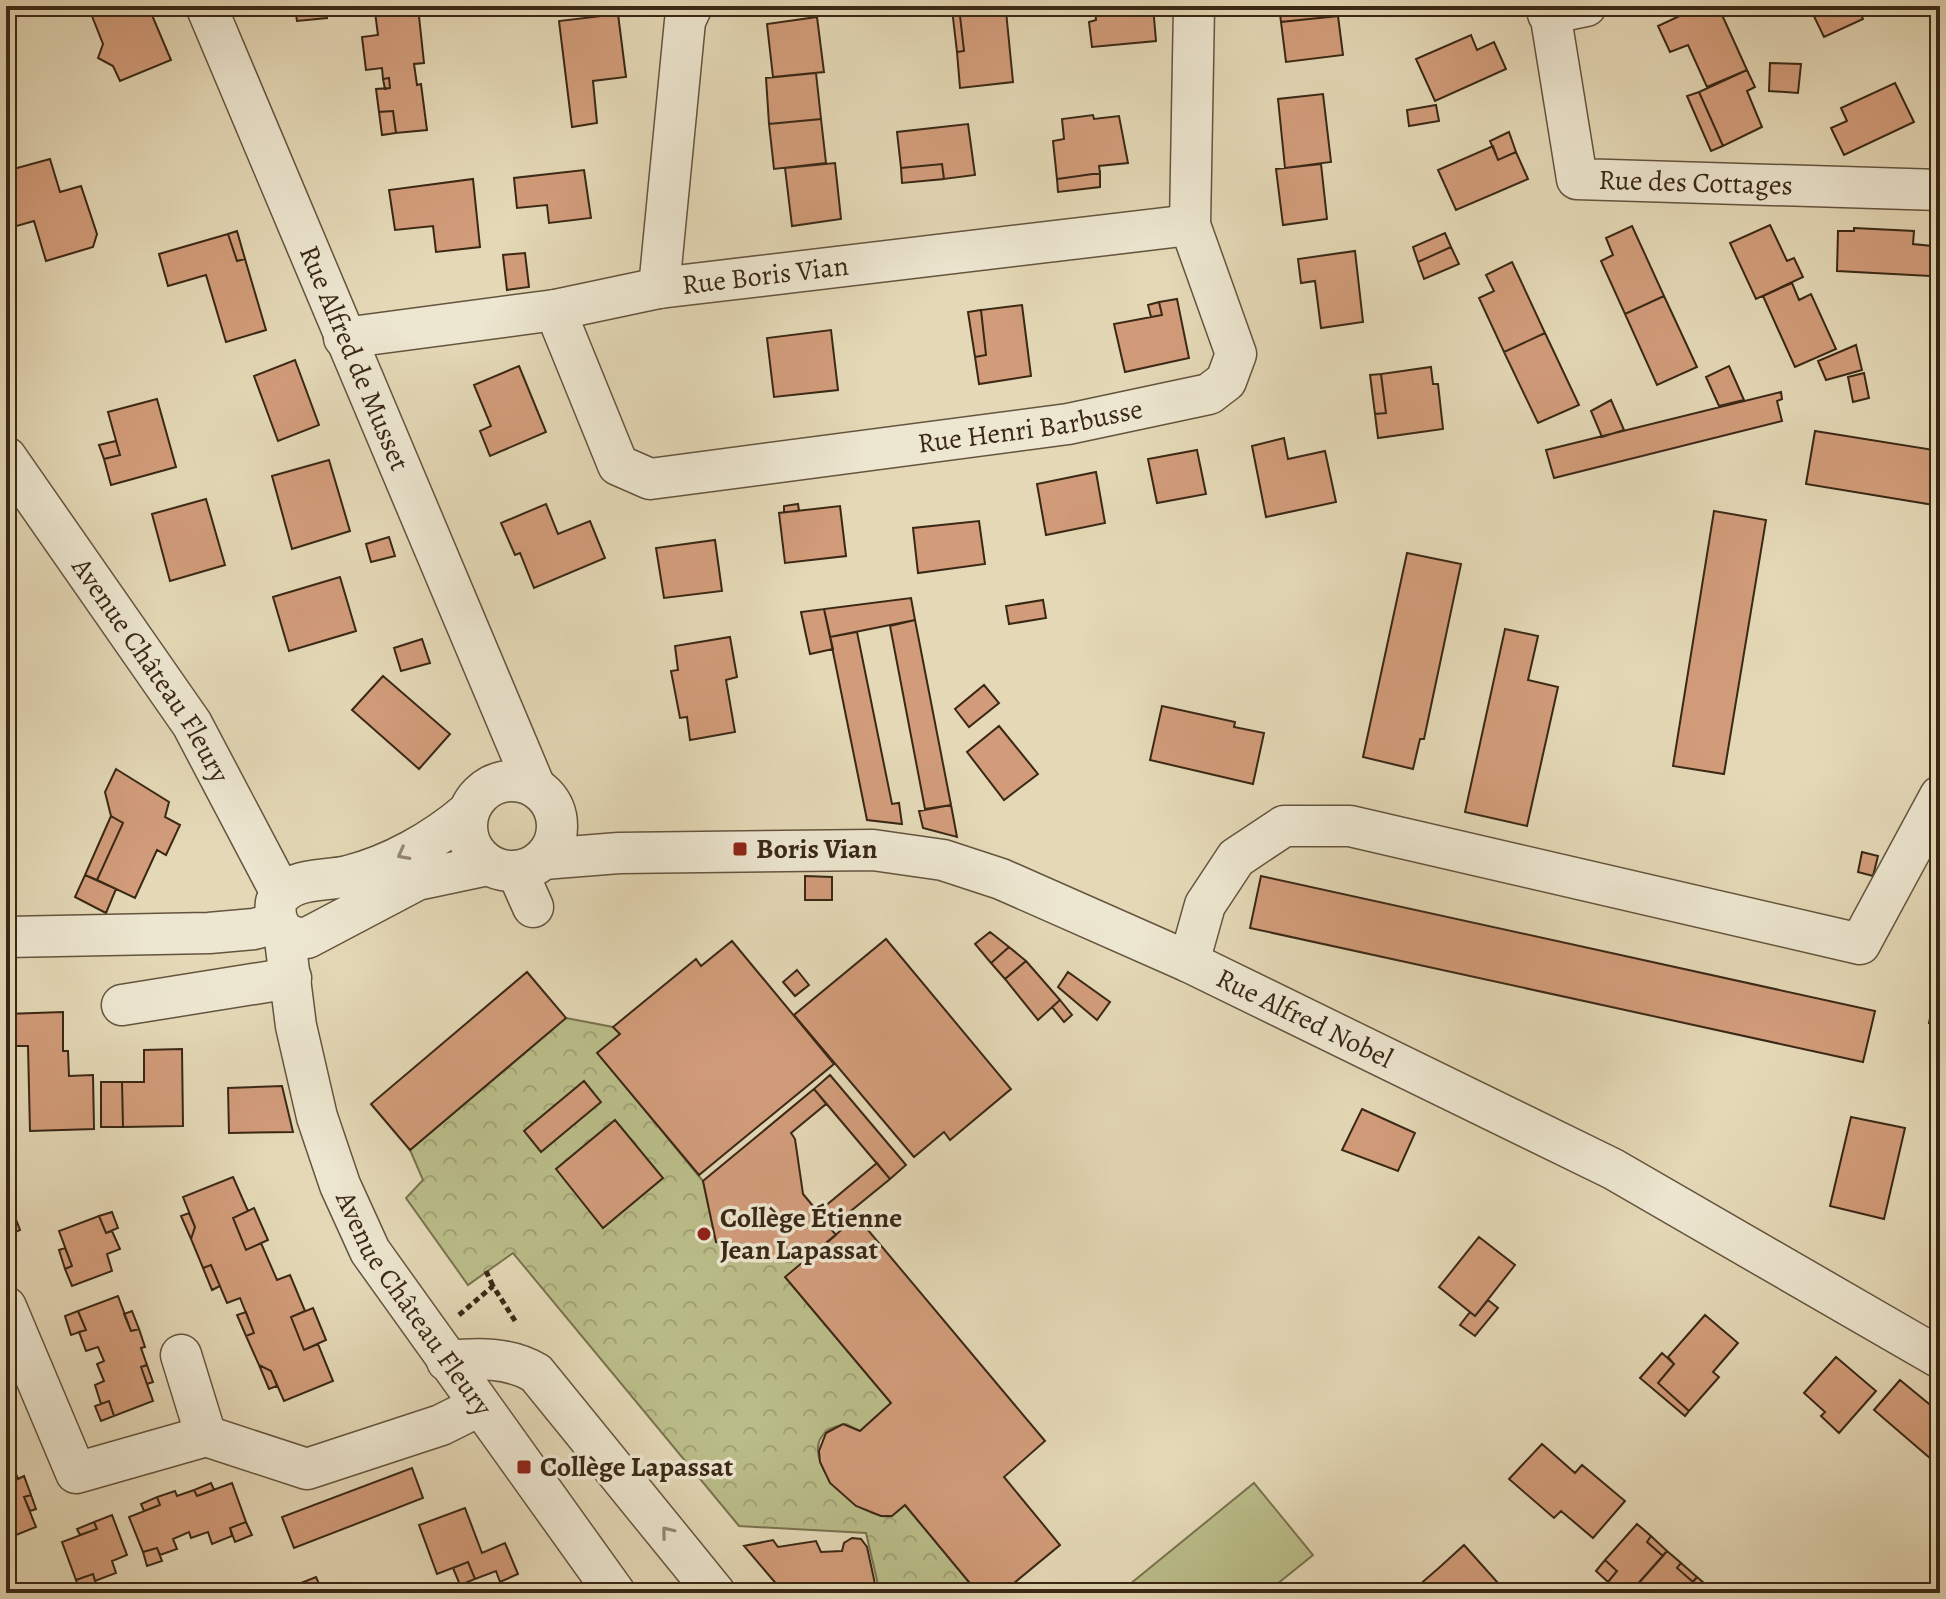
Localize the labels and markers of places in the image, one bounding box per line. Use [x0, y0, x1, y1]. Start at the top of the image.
place label: Boris Vian [756, 830, 878, 868]
marker: Boris Vian [731, 840, 749, 858]
place label: Collège Étienne Jean Lapassat [720, 1199, 902, 1269]
marker: Collège Étienne Jean Lapassat [695, 1225, 713, 1243]
place label: Collège Lapassat [540, 1448, 733, 1486]
marker: Collège Lapassat [515, 1458, 533, 1476]

